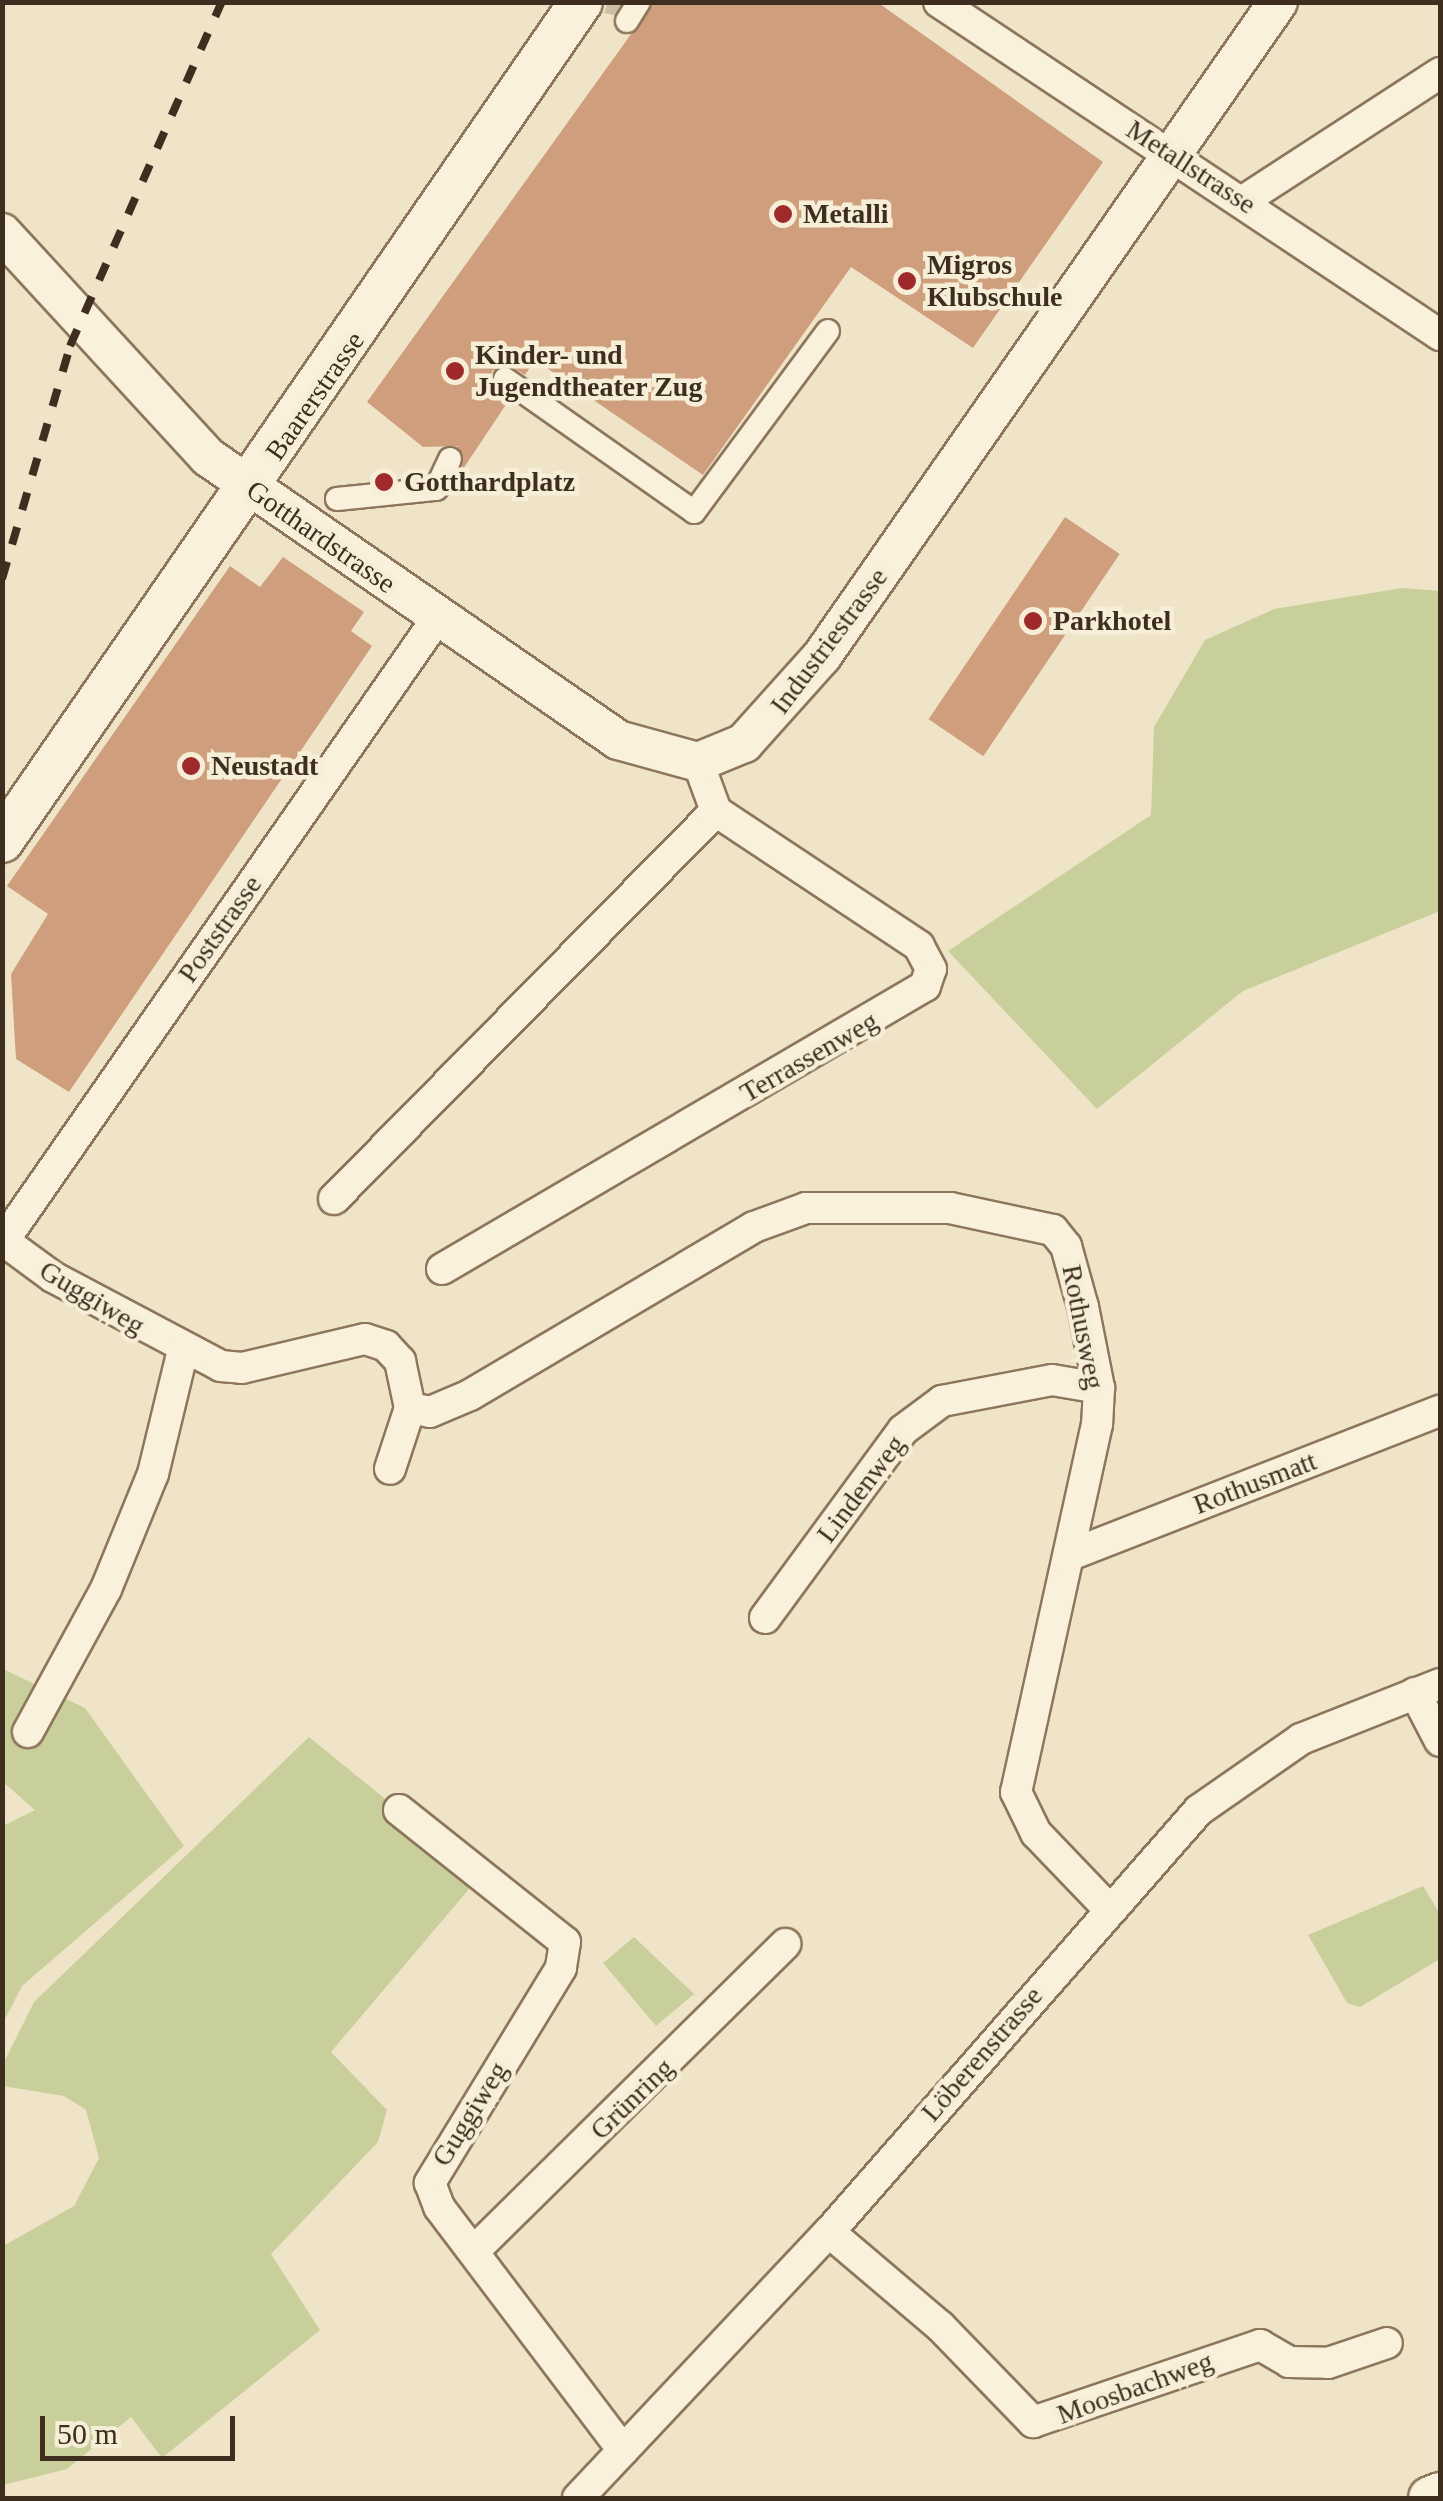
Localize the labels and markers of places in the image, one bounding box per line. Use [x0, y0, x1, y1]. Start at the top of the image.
place label: Metalli [803, 197, 889, 231]
marker: Metalli [772, 203, 794, 225]
place label: Migros Klubschule [927, 248, 1062, 314]
marker: Migros Klubschule [896, 270, 918, 292]
place label: Kinder- und Jugendtheater Zug [475, 338, 703, 404]
marker: Kinder- und Jugendtheater Zug [444, 360, 466, 382]
place label: Gotthardplatz [404, 465, 575, 499]
marker: Gotthardplatz [373, 471, 395, 493]
place label: Parkhotel [1053, 604, 1171, 638]
marker: Parkhotel [1022, 610, 1044, 632]
place label: Neustadt [211, 749, 318, 783]
marker: Neustadt [180, 755, 202, 777]

